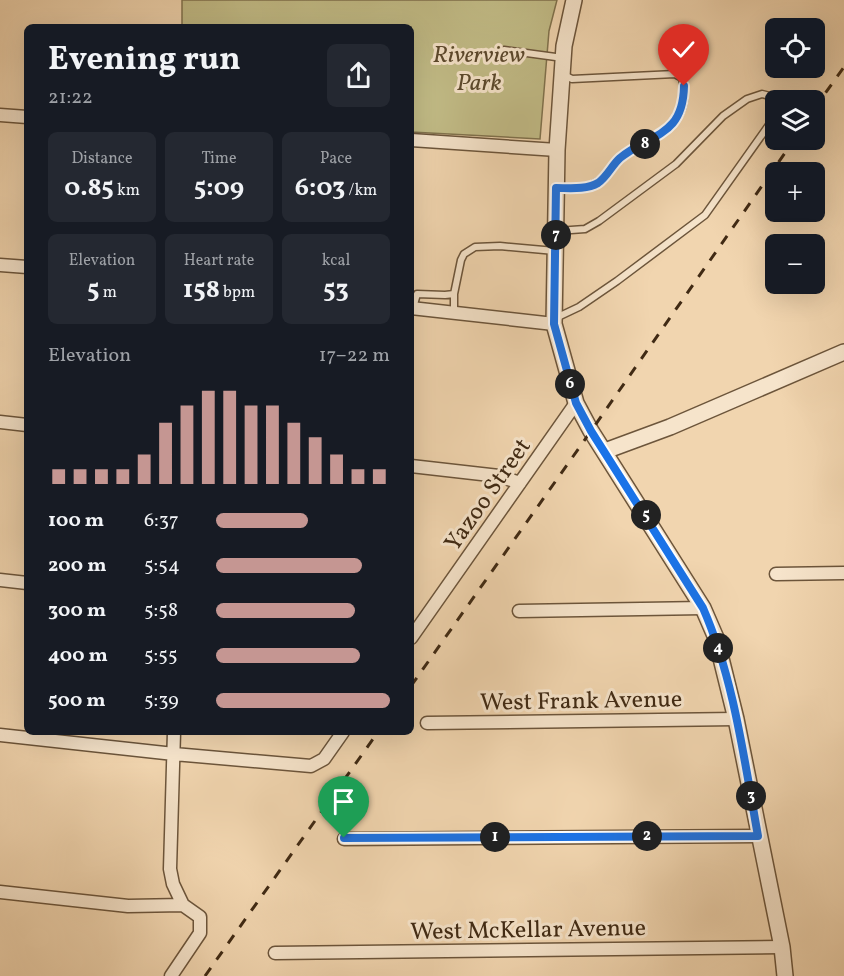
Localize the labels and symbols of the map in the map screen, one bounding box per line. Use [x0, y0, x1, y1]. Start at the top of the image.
pin [658, 24, 709, 86]
park label: Riverview Park [433, 39, 525, 101]
pin: 8 [630, 129, 660, 159]
pin: 7 [541, 220, 571, 250]
pin: 6 [555, 369, 585, 399]
street label: Yazoo Street [437, 432, 540, 558]
pin: 5 [631, 500, 661, 530]
pin: 4 [703, 633, 733, 663]
street label: West Frank Avenue [480, 683, 683, 721]
pin [318, 776, 369, 838]
pin: 3 [736, 781, 766, 811]
pin: 2 [632, 821, 662, 851]
pin: 1 [480, 822, 510, 852]
street label: West McKellar Avenue [410, 912, 646, 950]

